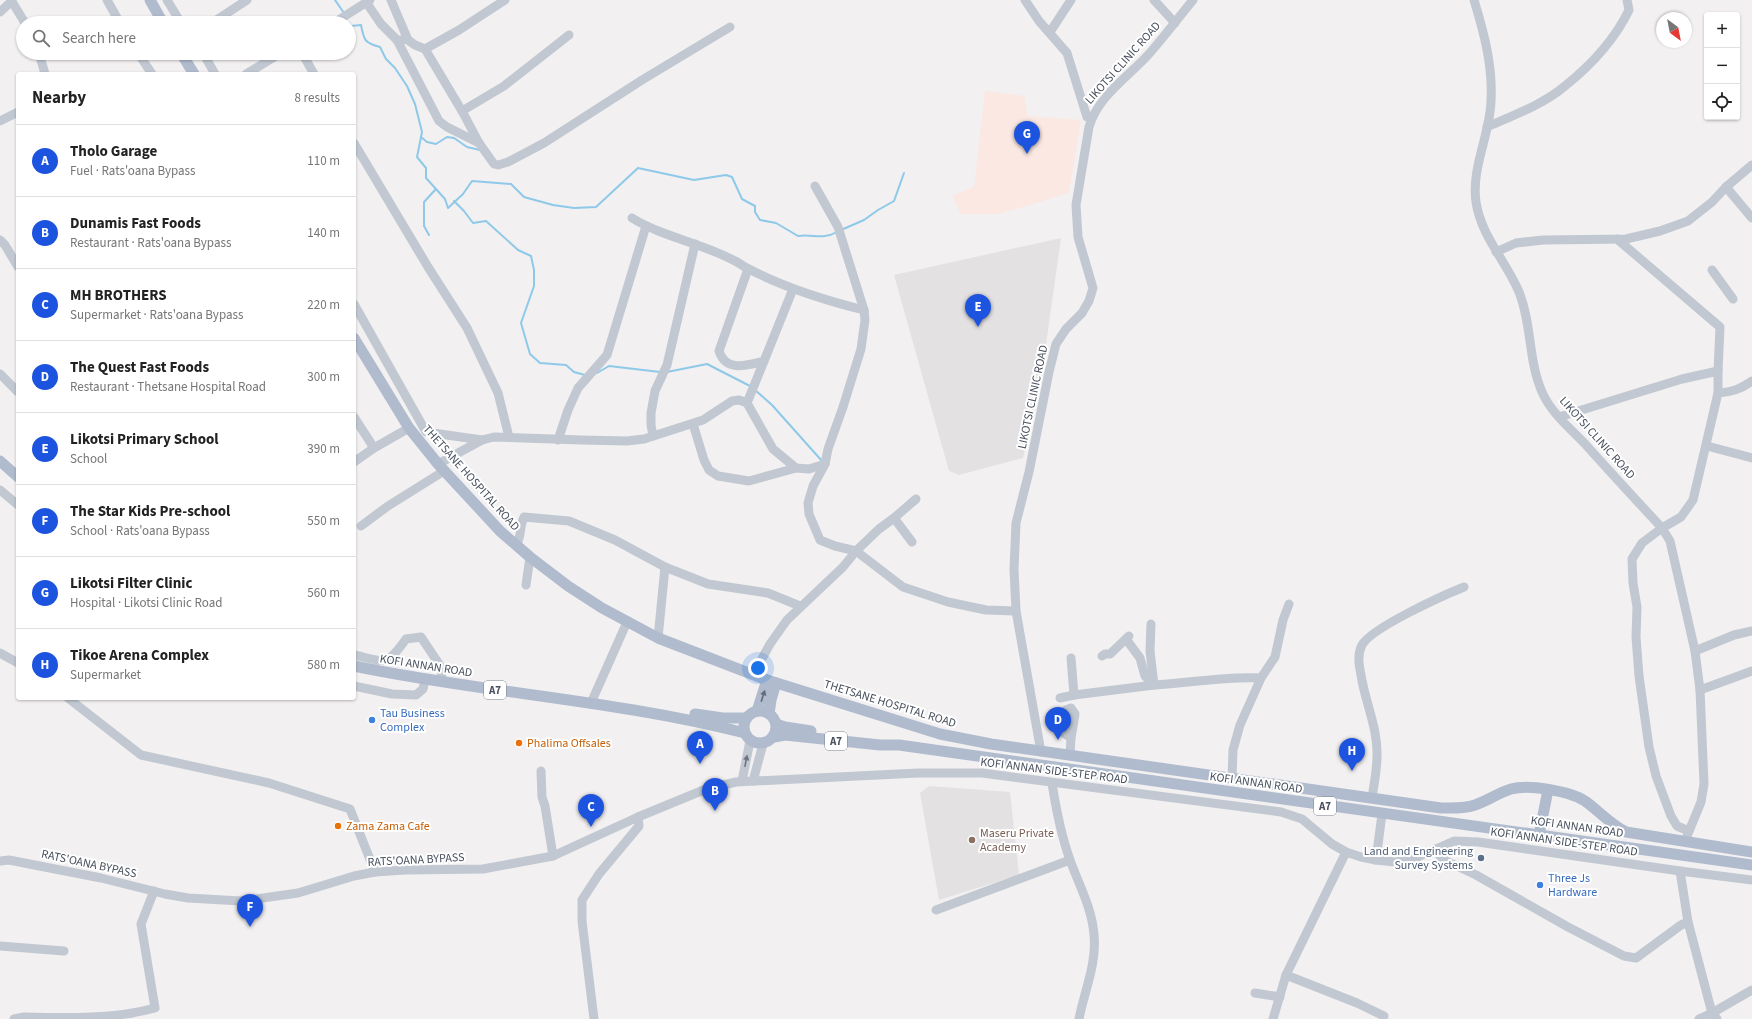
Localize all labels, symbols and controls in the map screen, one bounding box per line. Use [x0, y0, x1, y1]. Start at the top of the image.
north arrow [1656, 12, 1692, 48]
map controls [1704, 12, 1740, 120]
button: + [1704, 12, 1740, 48]
search box [16, 16, 356, 60]
street label: LIKOTSI CLINIC ROAD [1081, 18, 1165, 108]
icon: search [30, 27, 52, 49]
text: Search here [62, 28, 136, 49]
button: − [1704, 48, 1740, 84]
button: locate [1704, 84, 1740, 120]
text: Nearby [32, 86, 86, 110]
text: 8 results [295, 89, 340, 107]
pin: G [1014, 121, 1040, 154]
text: Tholo Garage [70, 141, 157, 162]
text: A [41, 152, 49, 170]
text: 110 m [307, 152, 340, 170]
text: Fuel · Rats'oana Bypass [70, 162, 195, 180]
text: Dunamis Fast Foods [70, 213, 201, 234]
text: B [41, 224, 49, 242]
text: 140 m [307, 224, 340, 242]
text: Restaurant · Rats'oana Bypass [70, 234, 231, 252]
text: MH BROTHERS [70, 285, 167, 306]
pin: E [965, 294, 991, 327]
text: C [41, 296, 49, 314]
text: 220 m [307, 296, 340, 314]
text: Supermarket · Rats'oana Bypass [70, 306, 243, 324]
street label: LIKOTSI CLINIC ROAD [1014, 343, 1052, 451]
text: The Quest Fast Foods [70, 357, 209, 378]
text: D [41, 368, 49, 386]
text: 300 m [307, 368, 340, 386]
text: Restaurant · Thetsane Hospital Road [70, 378, 266, 396]
street label: LIKOTSI CLINIC ROAD [1555, 393, 1639, 483]
street label: THETSANE HOSPITAL ROAD [419, 421, 523, 535]
text: Likotsi Primary School [70, 429, 219, 450]
text: E [41, 440, 49, 458]
text: 390 m [307, 440, 340, 458]
text: School [70, 450, 107, 468]
text: The Star Kids Pre-school [70, 501, 230, 522]
text: F [42, 512, 48, 530]
text: 550 m [307, 512, 340, 530]
text: School · Rats'oana Bypass [70, 522, 210, 540]
text: Likotsi Filter Clinic [70, 573, 192, 594]
text: G [41, 584, 49, 602]
text: 560 m [307, 584, 340, 602]
text: Hospital · Likotsi Clinic Road [70, 594, 223, 612]
text: Tikoe Arena Complex [70, 645, 209, 666]
street label: KOFI ANNAN ROAD [379, 650, 473, 682]
text: H [41, 656, 49, 674]
text: 580 m [307, 656, 340, 674]
your location [748, 658, 768, 678]
text: Supermarket [70, 666, 141, 684]
street label: THETSANE HOSPITAL ROAD [822, 676, 958, 732]
road number: A7 [484, 681, 506, 699]
one-way arrow [760, 690, 766, 702]
place label: Tau Business Complex [380, 705, 445, 736]
pin: D [1045, 707, 1071, 740]
marker: Tau Business Complex [367, 715, 377, 725]
pin: A [687, 731, 713, 764]
road number: A7 [825, 732, 847, 750]
place label: Phalima Offsales [527, 735, 611, 752]
marker: Phalima Offsales [514, 738, 524, 748]
pin: H [1339, 738, 1365, 771]
street label: KOFI ANNAN SIDE-STEP ROAD [979, 754, 1129, 788]
one-way arrow [743, 755, 749, 767]
street label: KOFI ANNAN ROAD [1209, 768, 1303, 798]
pin: B [702, 778, 728, 811]
pin: C [578, 794, 604, 827]
road number: A7 [1314, 797, 1336, 815]
street label: KOFI ANNAN ROAD [1530, 812, 1624, 842]
place label: Zama Zama Cafe [346, 818, 430, 835]
marker: Zama Zama Cafe [333, 821, 343, 831]
street label: KOFI ANNAN SIDE-STEP ROAD [1489, 823, 1639, 861]
place label: Maseru Private Academy [980, 825, 1054, 856]
marker: Maseru Private Academy [967, 835, 977, 845]
place label: Land and Engineering Survey Systems [1364, 843, 1473, 874]
street label: RATS'OANA BYPASS [40, 846, 138, 882]
street label: RATS'OANA BYPASS [367, 849, 465, 871]
marker: Land and Engineering Survey Systems [1476, 853, 1486, 863]
place label: Three Js Hardware [1548, 870, 1597, 901]
marker: Three Js Hardware [1535, 880, 1545, 890]
pin: F [237, 894, 263, 927]

